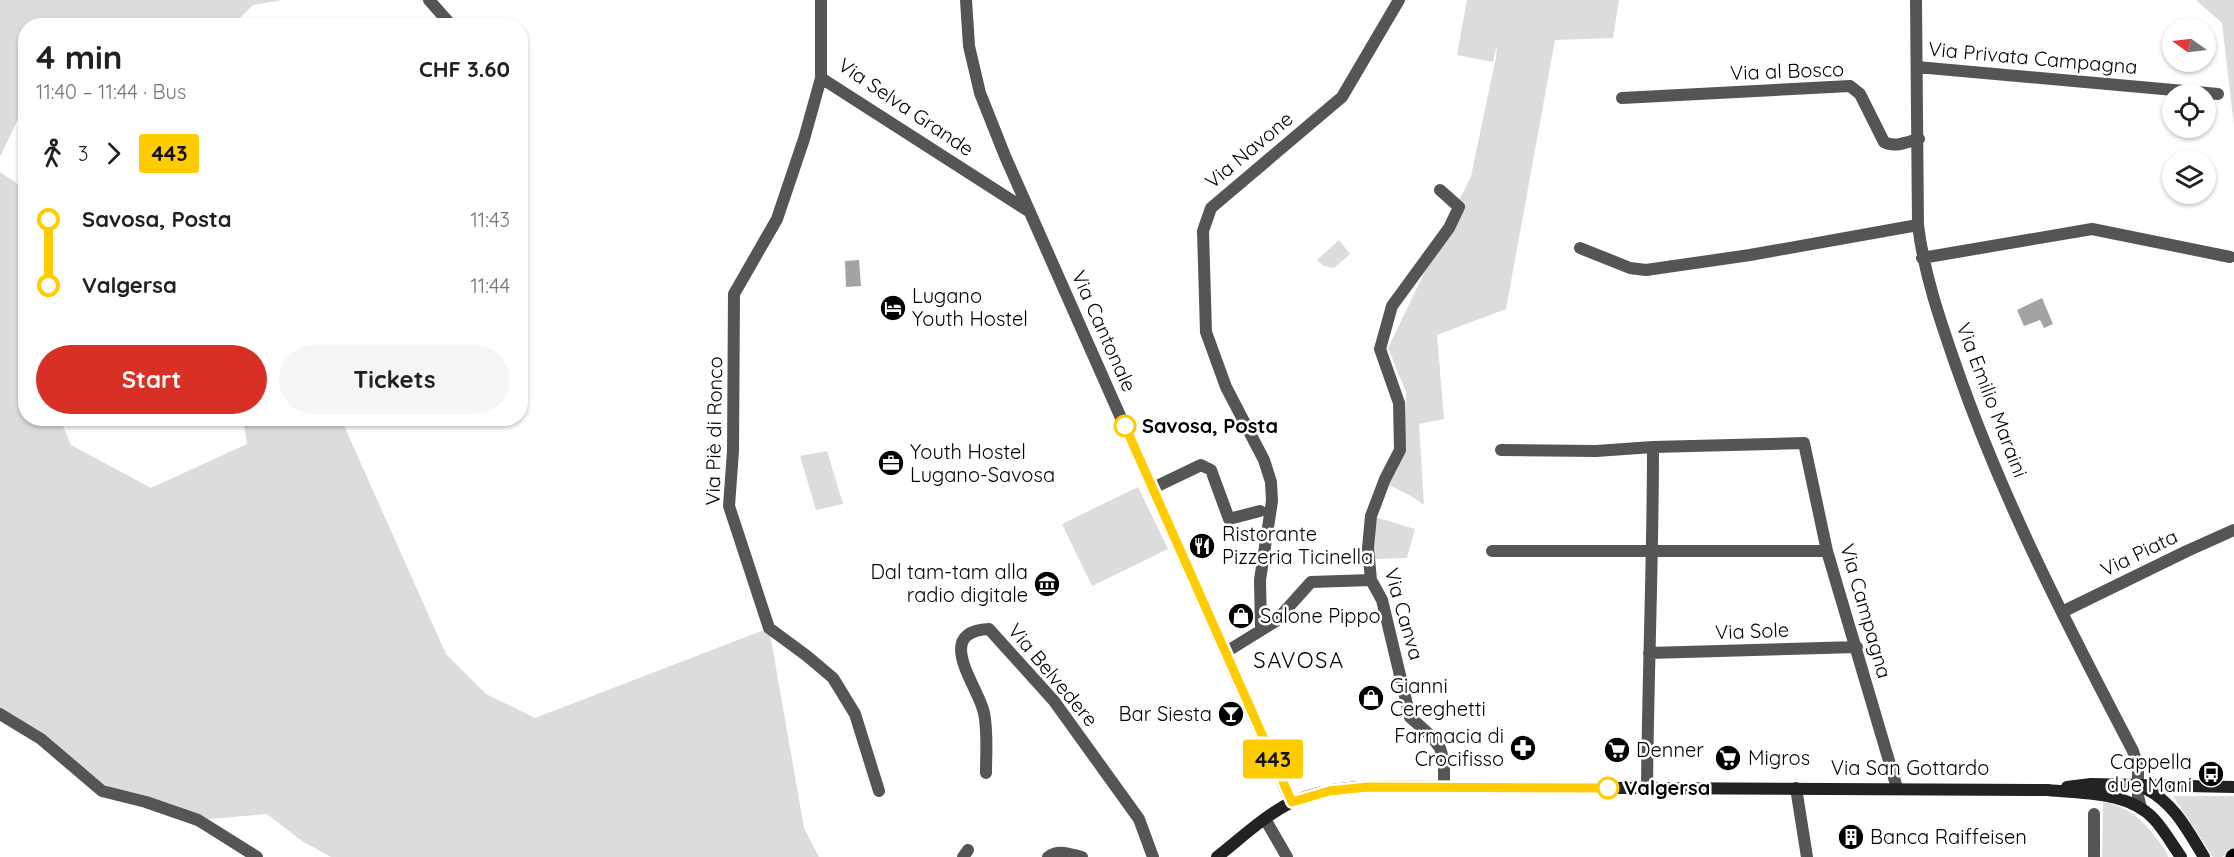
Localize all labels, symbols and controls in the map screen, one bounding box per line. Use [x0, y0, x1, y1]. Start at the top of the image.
north arrow [2162, 18, 2216, 72]
map controls [2162, 18, 2216, 204]
text: 4 min [36, 36, 123, 77]
street label: Via Privata Campagna [1927, 36, 2139, 79]
street label: Via Selva Grande [834, 52, 979, 161]
text: CHF 3.60 [419, 55, 510, 83]
street label: Via al Bosco [1729, 56, 1845, 85]
text: 11:40 – 11:44 · Bus [36, 79, 186, 104]
button: locate [2162, 84, 2216, 138]
street label: Via Navone [1200, 106, 1298, 194]
icon: walk [36, 137, 69, 170]
icon: forward [97, 137, 130, 170]
text: 443 [151, 140, 187, 166]
text: 3 [78, 141, 88, 166]
button: layers [2162, 150, 2216, 204]
text: Savosa, Posta [82, 205, 232, 233]
text: 11:43 [470, 207, 510, 232]
street label: Via Cantonale [1067, 266, 1142, 395]
text: Valgersa [82, 271, 177, 299]
text: 11:44 [470, 273, 510, 298]
place label: Lugano Youth Hostel [912, 283, 1028, 331]
hotel icon: Lugano Youth Hostel [878, 293, 908, 323]
street label: Via Emilio Maraini [1951, 319, 2033, 481]
button: Start [36, 345, 267, 414]
button: Tickets [279, 345, 510, 414]
street label: Via Piè di Ronco [700, 356, 727, 506]
place label: Savosa, Posta [1142, 413, 1278, 438]
marker: Savosa, Posta [1114, 415, 1136, 437]
place label: Youth Hostel Lugano-Savosa [910, 439, 1055, 487]
office icon: Youth Hostel Lugano-Savosa [876, 448, 906, 478]
place label: Ristorante Pizzeria Ticinella [1222, 521, 1373, 569]
street label: Via Piata [2096, 523, 2181, 582]
restaurant icon: Ristorante Pizzeria Ticinella [1187, 531, 1217, 561]
street label: Via Campagna [1835, 541, 1898, 681]
place label: Dal tam-tam alla radio digitale [870, 559, 1028, 607]
street label: Via Canva [1379, 565, 1430, 663]
museum icon: Dal tam-tam alla radio digitale [1032, 569, 1062, 599]
shop icon: Salone Pippo [1226, 601, 1256, 631]
place label: Salone Pippo [1260, 603, 1381, 628]
street label: Via Sole [1714, 617, 1789, 644]
street label: Via Belvedere [1003, 618, 1104, 731]
district label: SAVOSA [1253, 646, 1345, 674]
place label: Gianni Cereghetti [1390, 673, 1486, 721]
shop icon: Gianni Cereghetti [1356, 683, 1386, 713]
bar icon: Bar Siesta [1216, 699, 1246, 729]
place label: Bar Siesta [1119, 701, 1212, 726]
place label: Farmacia di Crocifisso [1394, 723, 1504, 771]
pharmacy icon: Farmacia di Crocifisso [1508, 733, 1538, 763]
supermarket icon: Denner [1602, 735, 1632, 765]
place label: Denner [1636, 737, 1704, 762]
line badge: 443 [1238, 740, 1308, 778]
supermarket icon: Migros [1713, 743, 1743, 773]
place label: Migros [1748, 745, 1810, 770]
text: 443 [1255, 746, 1291, 772]
place label: Cappella due Mani [2107, 749, 2192, 797]
street label: Via San Gottardo [1831, 755, 1989, 780]
bus stop icon: Cappella due Mani [2196, 759, 2226, 789]
place label: Valgersa [1624, 775, 1710, 800]
marker: Valgersa [1597, 777, 1619, 799]
building icon: Banca Raiffeisen [1836, 822, 1866, 852]
place label: Banca Raiffeisen [1870, 824, 2027, 849]

